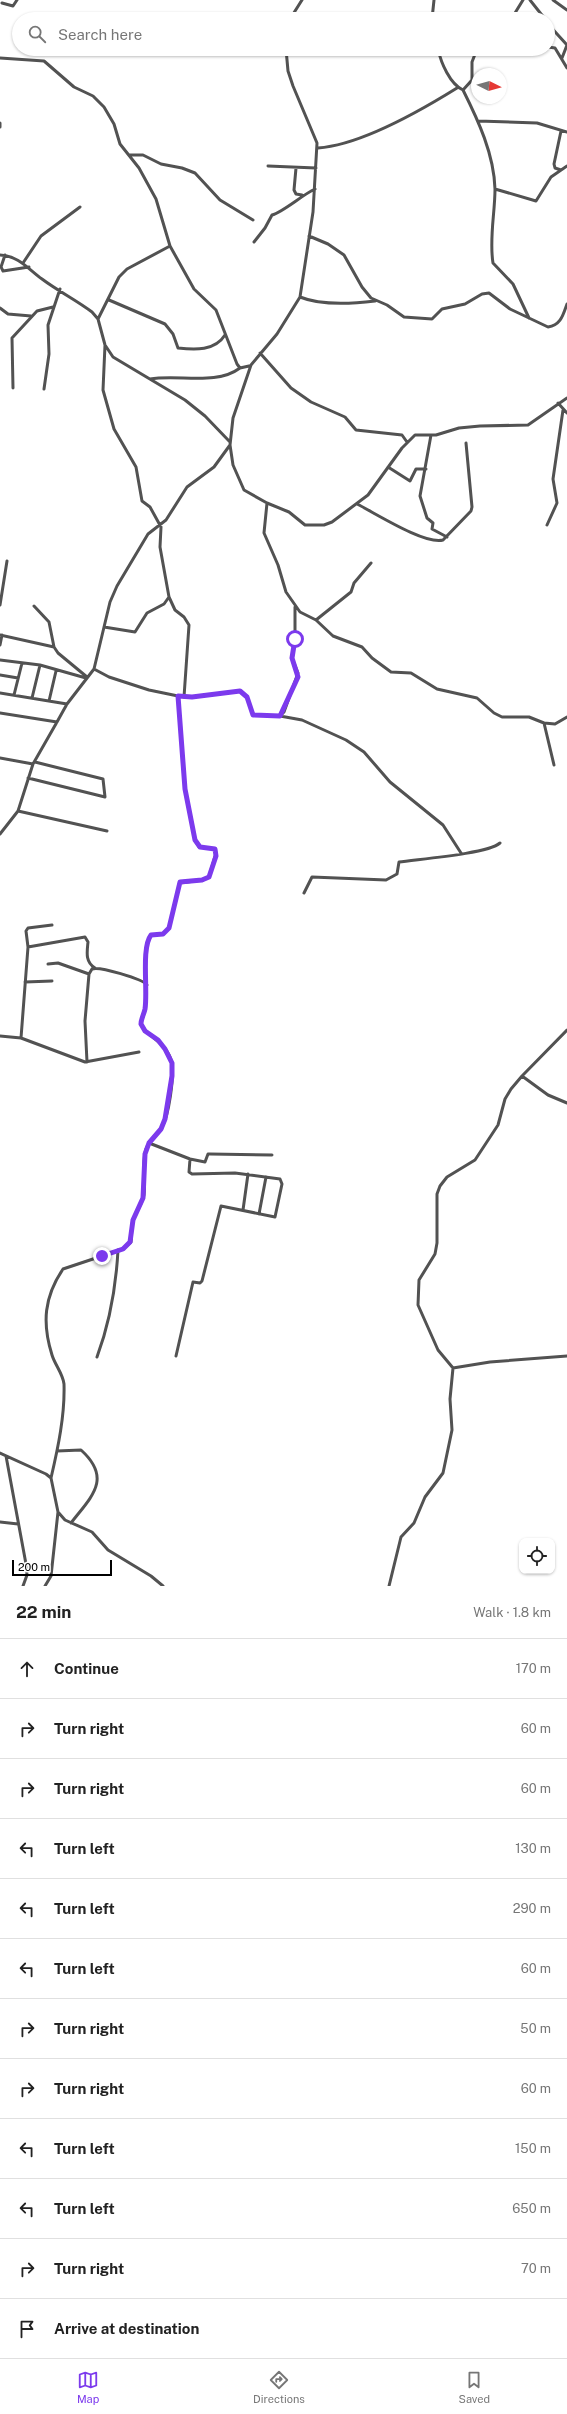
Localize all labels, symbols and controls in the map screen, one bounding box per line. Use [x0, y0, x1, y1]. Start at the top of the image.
search box [12, 12, 555, 56]
icon: search [26, 23, 48, 45]
text: Search here [58, 26, 142, 43]
north arrow [471, 68, 507, 104]
route start [286, 630, 304, 648]
route end [93, 1247, 111, 1265]
map controls [519, 1538, 555, 1574]
button: locate [519, 1538, 555, 1574]
scale bar [12, 1558, 112, 1577]
text: 200 m [18, 1561, 50, 1573]
text: 22 min [16, 1602, 71, 1622]
text: Walk · 1.8 km [473, 1605, 551, 1620]
icon: ahead [16, 1658, 38, 1680]
text: Continue [54, 1660, 119, 1677]
text: 170 m [516, 1661, 551, 1676]
icon: right [16, 1718, 38, 1740]
text: Turn right [54, 1720, 124, 1737]
text: 60 m [521, 1721, 551, 1736]
icon: right [16, 1778, 38, 1800]
text: Turn right [54, 1780, 124, 1797]
text: 60 m [521, 1781, 551, 1796]
icon: left [16, 1838, 38, 1860]
text: Turn left [54, 1840, 115, 1857]
text: 130 m [515, 1841, 551, 1856]
icon: left [16, 1898, 38, 1920]
text: Turn left [54, 1900, 115, 1917]
text: 290 m [513, 1901, 551, 1916]
icon: left [16, 1958, 38, 1980]
text: Turn left [54, 1960, 115, 1977]
text: 60 m [521, 1961, 551, 1976]
icon: right [16, 2018, 38, 2040]
text: Turn right [54, 2020, 124, 2037]
text: 50 m [520, 2021, 551, 2036]
icon: right [16, 2078, 38, 2100]
text: Turn right [54, 2080, 124, 2097]
text: 60 m [521, 2081, 551, 2096]
icon: left [16, 2138, 38, 2160]
text: Turn left [54, 2140, 115, 2157]
text: 150 m [515, 2141, 551, 2156]
icon: left [16, 2198, 38, 2220]
text: Turn left [54, 2200, 115, 2217]
text: 650 m [512, 2201, 551, 2216]
icon: right [16, 2258, 38, 2280]
text: Turn right [54, 2260, 124, 2277]
text: 70 m [521, 2261, 551, 2276]
icon: arrive [16, 2318, 38, 2340]
text: Arrive at destination [54, 2320, 199, 2337]
tab: Map [77, 2369, 99, 2405]
tab: Directions [253, 2369, 305, 2405]
tab: Saved [459, 2369, 490, 2405]

